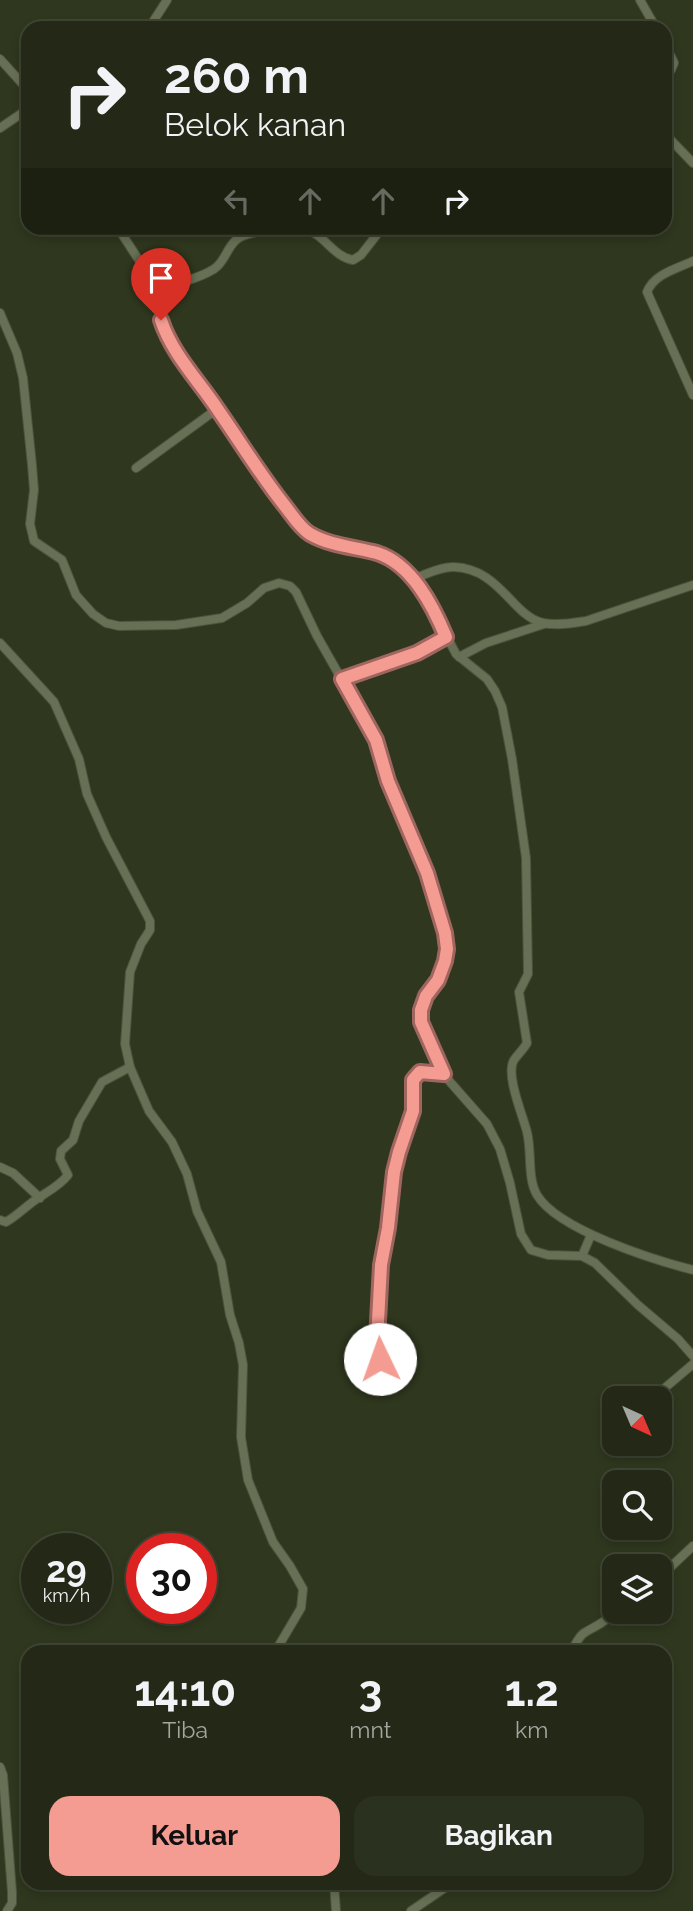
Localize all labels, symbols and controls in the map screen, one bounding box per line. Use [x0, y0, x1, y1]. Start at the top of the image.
text: 260 m [164, 47, 309, 104]
icon: right [49, 49, 140, 140]
text: Belok kanan [164, 106, 346, 143]
icon: left [218, 182, 256, 220]
icon: ahead [291, 182, 329, 220]
icon: ahead [364, 182, 402, 220]
icon: right [437, 182, 475, 220]
pin [131, 248, 191, 320]
icon: arrive [142, 259, 180, 297]
position arrow [343, 1322, 417, 1396]
north arrow [602, 1386, 672, 1456]
map controls [602, 1386, 672, 1624]
button: search [602, 1470, 672, 1540]
speed limit sign: 30 [126, 1533, 217, 1624]
text: 29 [46, 1549, 87, 1590]
button: layers [602, 1554, 672, 1624]
text: km/h [43, 1585, 90, 1606]
text: 14:10 [134, 1667, 236, 1716]
text: 3 [359, 1667, 382, 1716]
text: 1.2 [505, 1667, 559, 1716]
text: Tiba [162, 1716, 208, 1743]
text: mnt [349, 1716, 391, 1743]
text: km [515, 1716, 548, 1743]
button: Keluar [49, 1796, 340, 1876]
button: Bagikan [354, 1796, 644, 1876]

